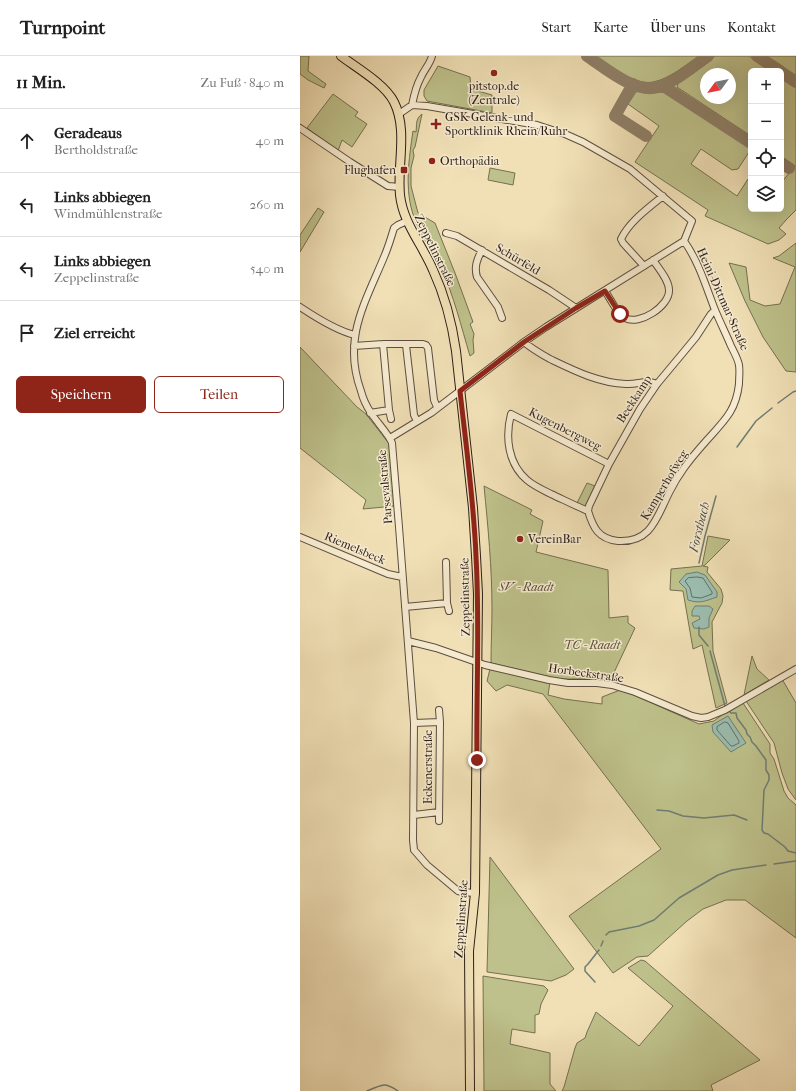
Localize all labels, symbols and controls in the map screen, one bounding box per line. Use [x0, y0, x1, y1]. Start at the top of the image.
text: Turnpoint [20, 17, 105, 39]
text: Start [542, 19, 571, 36]
text: Karte [593, 19, 628, 36]
text: Über uns [650, 19, 705, 36]
text: Kontakt [727, 19, 776, 36]
marker: pitstop.de (Zentrale) [489, 68, 499, 78]
north arrow [700, 68, 736, 104]
map controls [748, 68, 784, 212]
button: + [748, 68, 784, 104]
text: 11 Min. [16, 72, 66, 92]
text: Zu Fuß · 840 m [201, 75, 284, 90]
place label: pitstop.de (Zentrale) [468, 79, 520, 107]
button: − [748, 104, 784, 140]
place label: GSK Gelenk- und Sportklinik Rhein/Ruhr [445, 110, 568, 138]
marker: GSK Gelenk- und Sportklinik Rhein/Ruhr [430, 118, 442, 130]
text: Geradeaus [54, 124, 122, 142]
icon: ahead [16, 130, 38, 152]
text: 40 m [256, 133, 284, 148]
button: locate [748, 140, 784, 176]
text: Bertholdstraße [54, 142, 138, 157]
place label: Orthopädia [440, 154, 500, 168]
marker: Orthopädia [427, 156, 437, 166]
place label: Flughafen [344, 163, 396, 177]
marker: Flughafen [399, 165, 409, 175]
button: layers [748, 176, 784, 212]
text: Links abbiegen [54, 188, 151, 206]
icon: left [16, 194, 38, 216]
text: 260 m [250, 197, 284, 212]
text: Windmühlenstraße [54, 206, 162, 221]
street label: Zeppelinstraße [411, 212, 459, 288]
street label: Schürfeld [493, 240, 543, 278]
street label: Heini-Dittmar-Straße [694, 245, 752, 353]
text: Links abbiegen [54, 252, 151, 270]
icon: left [16, 258, 38, 280]
text: 540 m [250, 261, 284, 276]
text: Zeppelinstraße [54, 270, 139, 285]
route start [611, 305, 629, 323]
icon: arrive [16, 322, 38, 344]
text: Ziel erreicht [54, 324, 135, 342]
street label: Beekkamp [613, 372, 655, 425]
button: Speichern [16, 376, 146, 413]
button: Teilen [154, 376, 284, 413]
street label: Kugenbergweg [526, 405, 604, 454]
street label: Kamperhofweg [637, 447, 691, 523]
street label: Parsevalstraße [375, 449, 395, 525]
water label: Forstbach [685, 500, 713, 555]
street label: Riemelsbeck [322, 529, 389, 568]
place label: VereinBar [527, 532, 582, 546]
marker: VereinBar [515, 534, 525, 544]
street label: Zeppelinstraße [457, 557, 473, 636]
park label: SV - Raadt [497, 580, 555, 594]
park label: TC - Raadt [564, 638, 621, 652]
street label: Horbeckstraße [547, 661, 625, 685]
street label: Eckenerstraße [421, 730, 435, 804]
route end [468, 751, 486, 769]
street label: Zeppelinstraße [451, 879, 471, 959]

